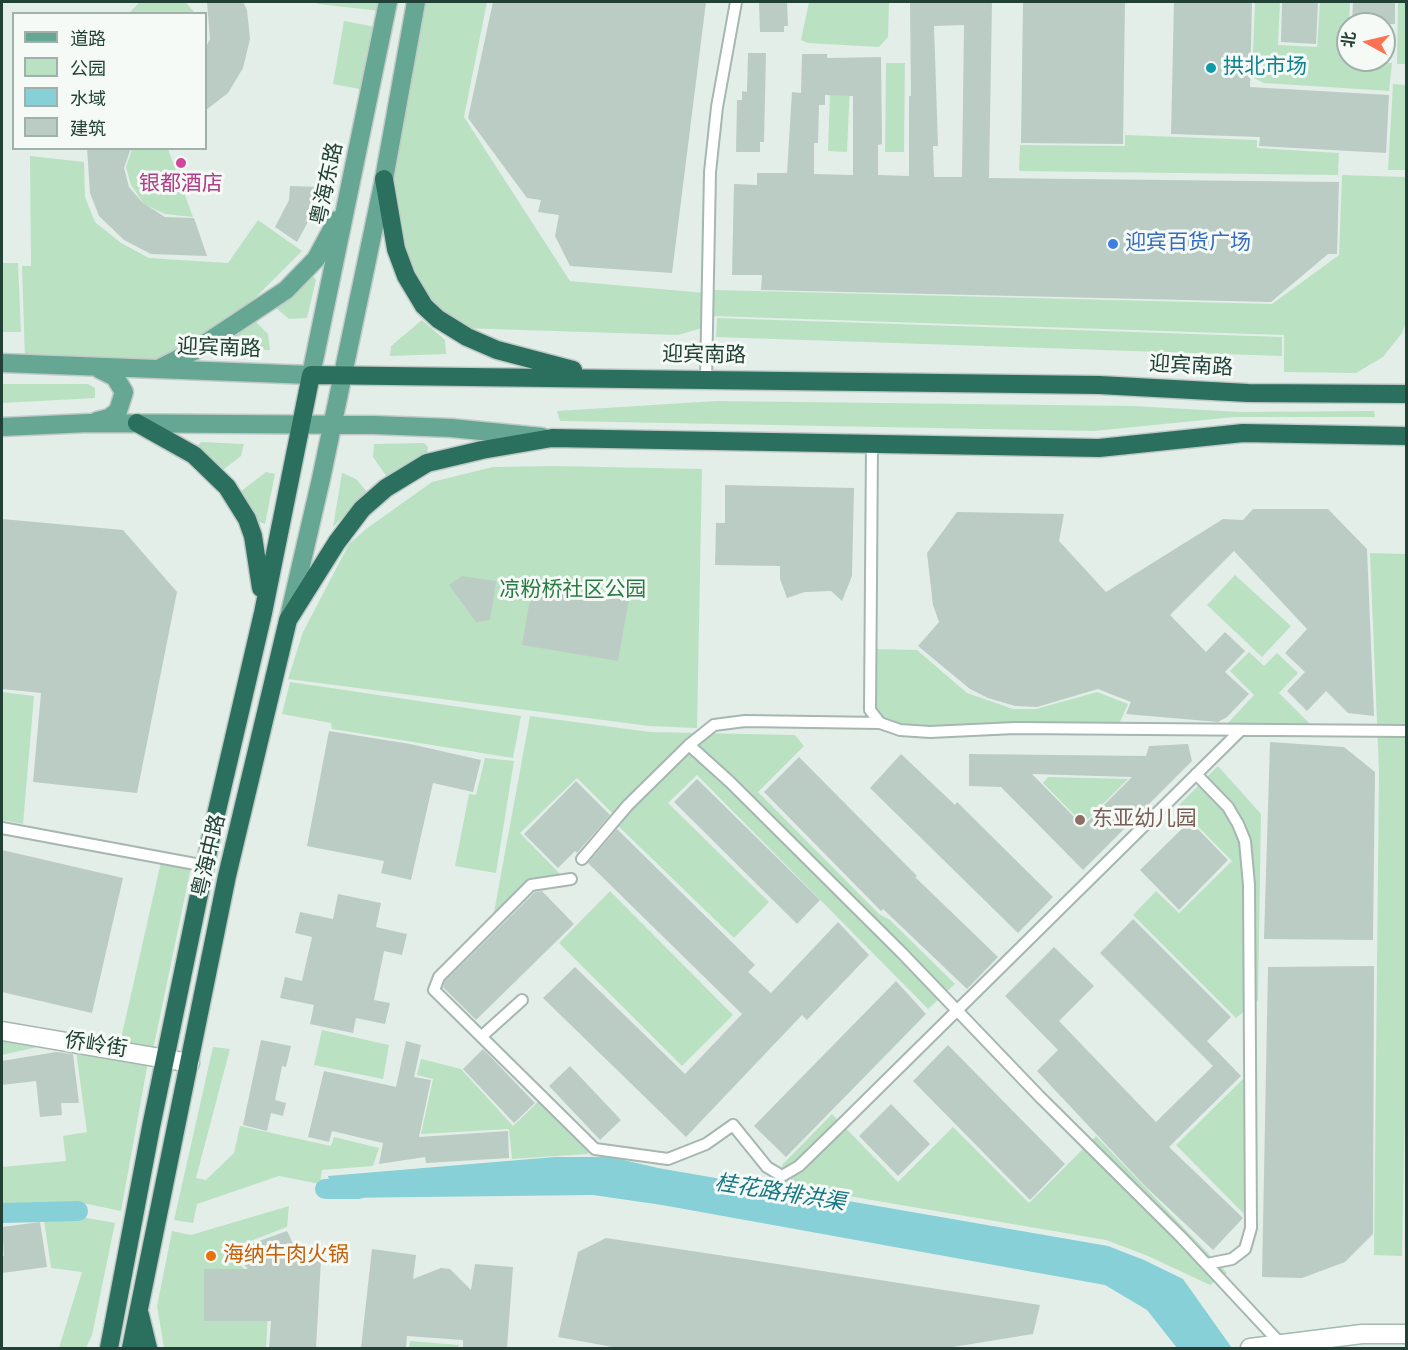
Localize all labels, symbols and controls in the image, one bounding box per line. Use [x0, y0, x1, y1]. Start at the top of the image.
legend [12, 12, 207, 150]
north arrow [1336, 12, 1396, 72]
text: 道路 [70, 29, 106, 50]
text: 北 [1339, 30, 1360, 49]
place label: 拱北市场 [1223, 55, 1307, 81]
text: 公园 [70, 59, 106, 80]
marker: 拱北市场 [1204, 61, 1218, 75]
text: 水域 [70, 89, 106, 110]
text: 建筑 [70, 119, 106, 140]
street label: 粤海东路 [307, 140, 349, 228]
marker: 银都酒店 [174, 156, 188, 170]
place label: 银都酒店 [139, 172, 223, 198]
place label: 迎宾百货广场 [1125, 231, 1251, 257]
marker: 迎宾百货广场 [1106, 237, 1120, 251]
street label: 迎宾南路 [177, 335, 261, 363]
street label: 迎宾南路 [662, 343, 746, 369]
street label: 迎宾南路 [1148, 352, 1234, 382]
park label: 凉粉桥社区公园 [500, 578, 646, 604]
place label: 东亚幼儿园 [1092, 807, 1197, 833]
street label: 粤海中路 [188, 812, 232, 900]
marker: 东亚幼儿园 [1073, 813, 1087, 827]
street label: 侨岭街 [63, 1029, 129, 1063]
water label: 桂花路排洪渠 [713, 1171, 847, 1217]
place label: 海纳牛肉火锅 [223, 1243, 349, 1269]
marker: 海纳牛肉火锅 [204, 1249, 218, 1263]

